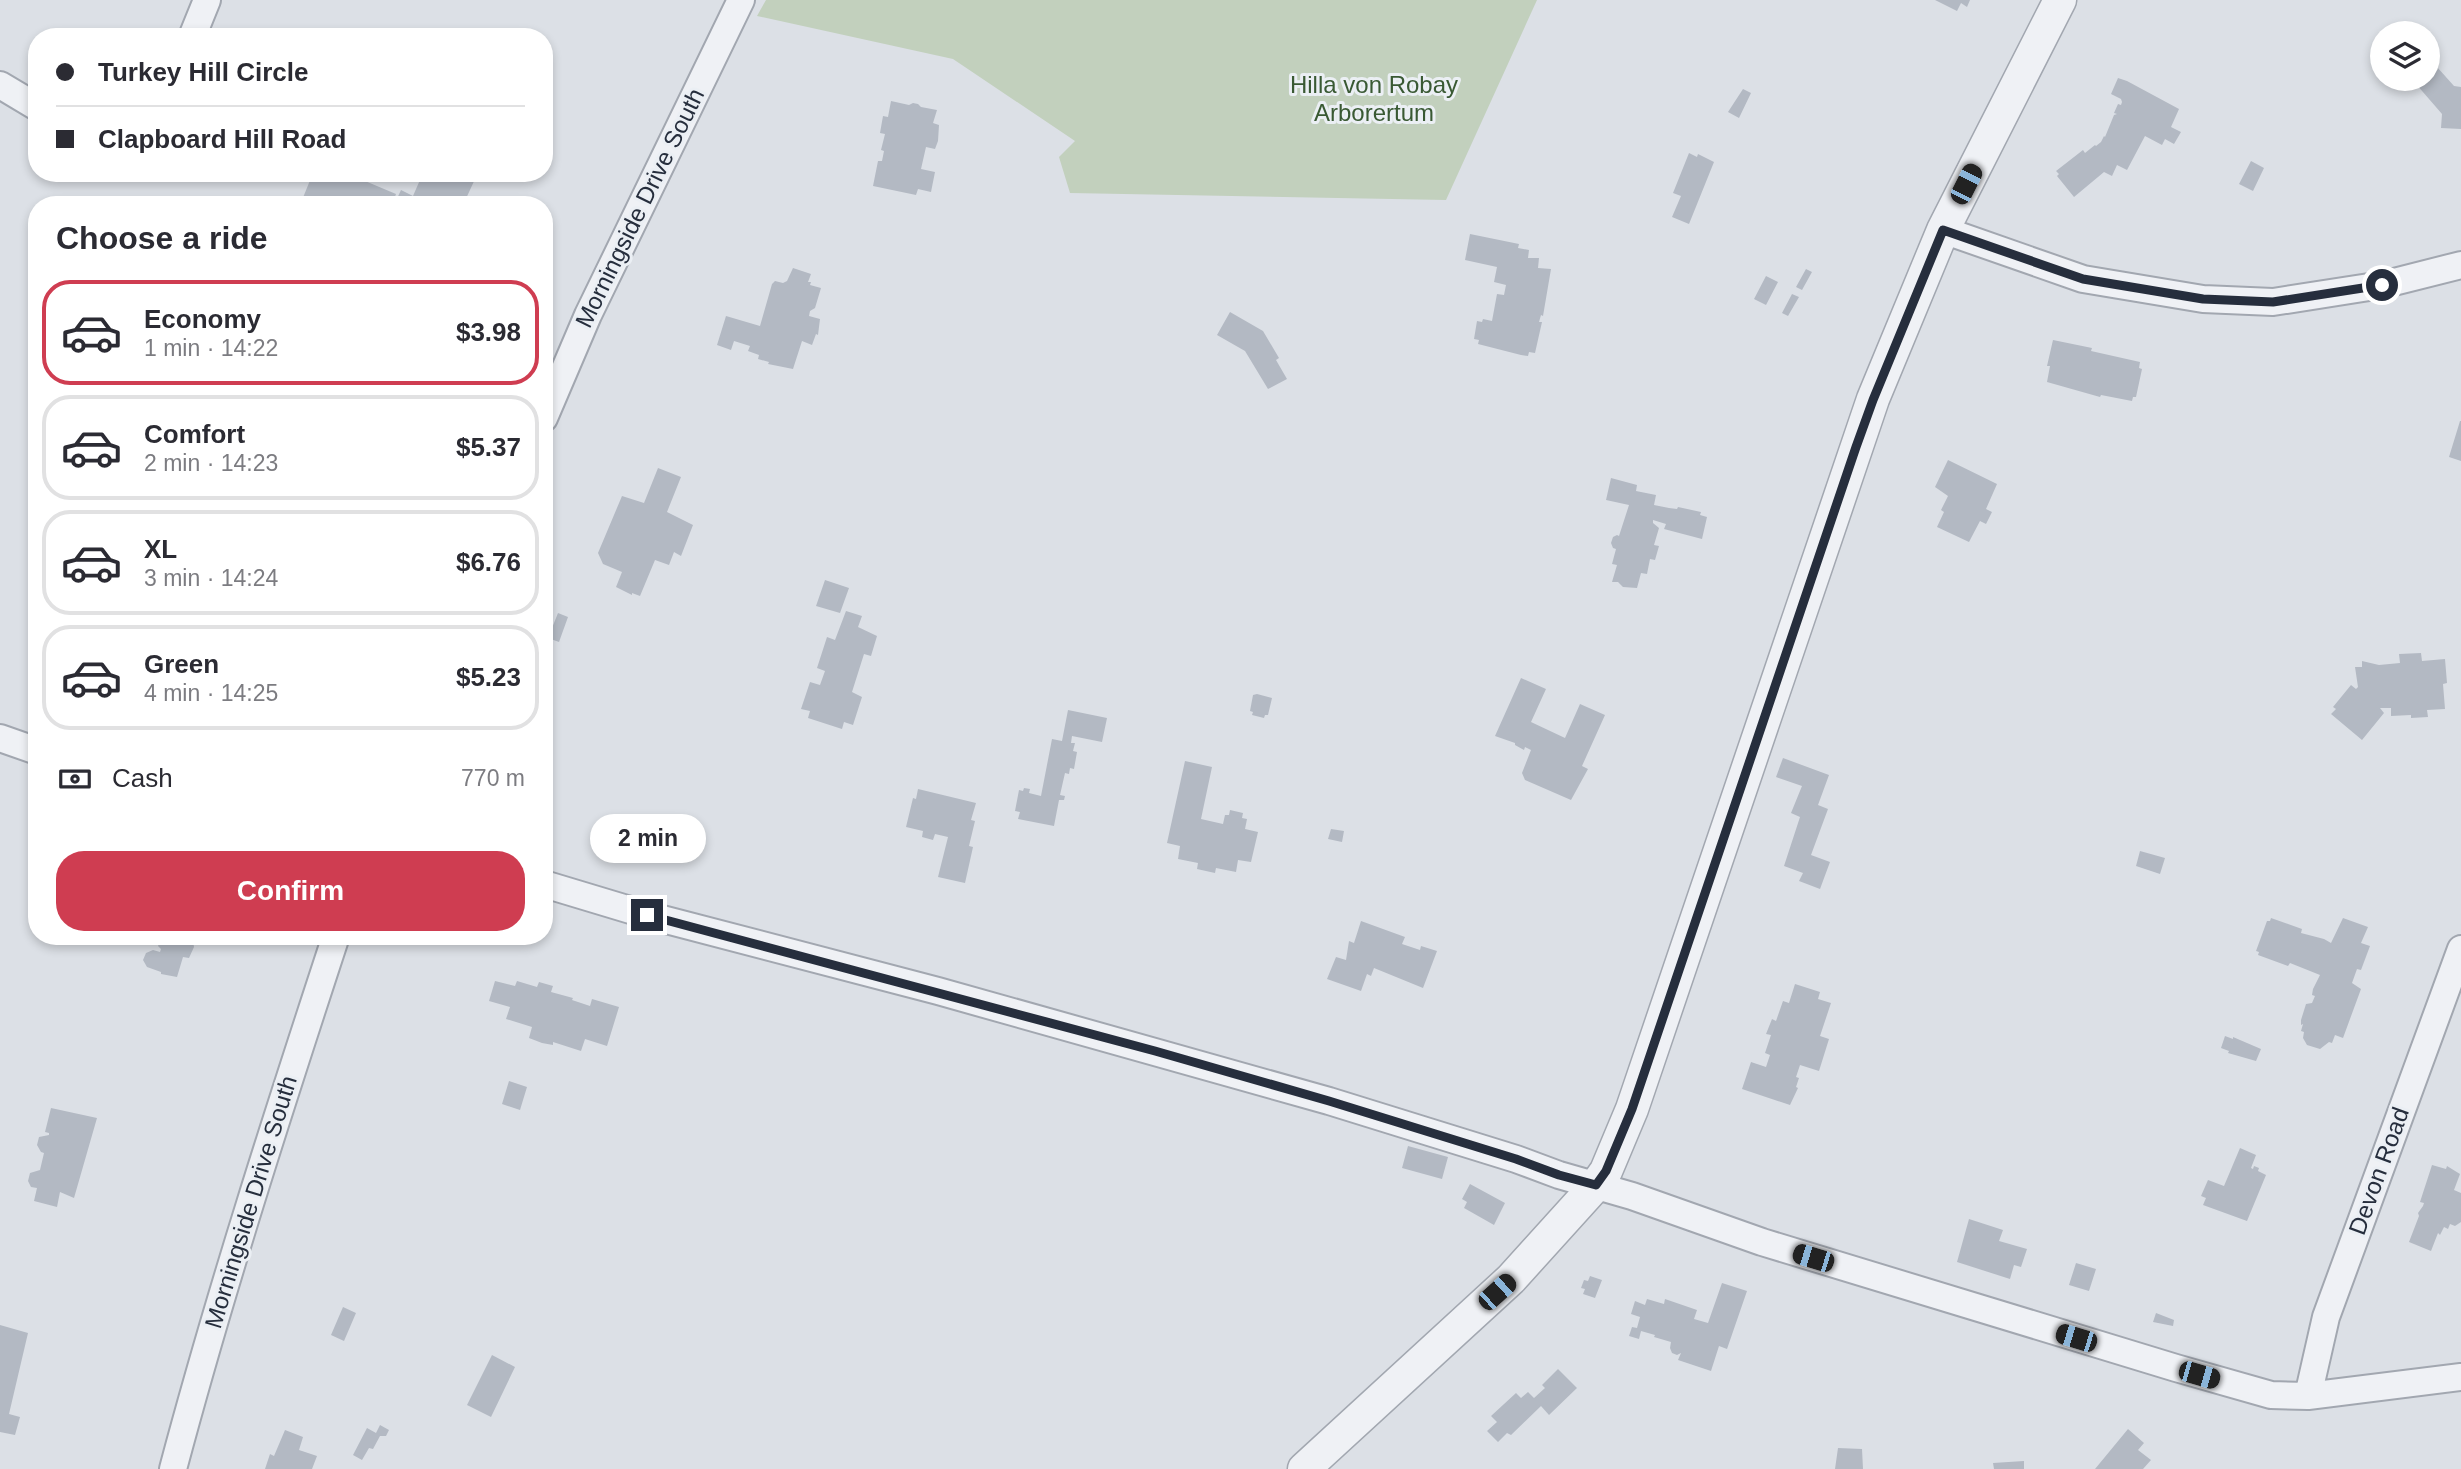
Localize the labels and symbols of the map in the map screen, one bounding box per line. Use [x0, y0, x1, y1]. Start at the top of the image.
park label: Hilla von Robay Arborertum [1290, 71, 1458, 126]
street label: Morningside Drive South [570, 84, 709, 332]
car [1948, 161, 1985, 207]
route start [2366, 269, 2398, 301]
callout: 2 min [589, 814, 705, 862]
route end [631, 899, 663, 931]
street label: Morningside Drive South [199, 1072, 302, 1331]
street label: Devon Road [2343, 1104, 2414, 1238]
car [1790, 1242, 1837, 1274]
car [1475, 1270, 1520, 1314]
car [2053, 1322, 2100, 1354]
car [2176, 1359, 2223, 1391]

